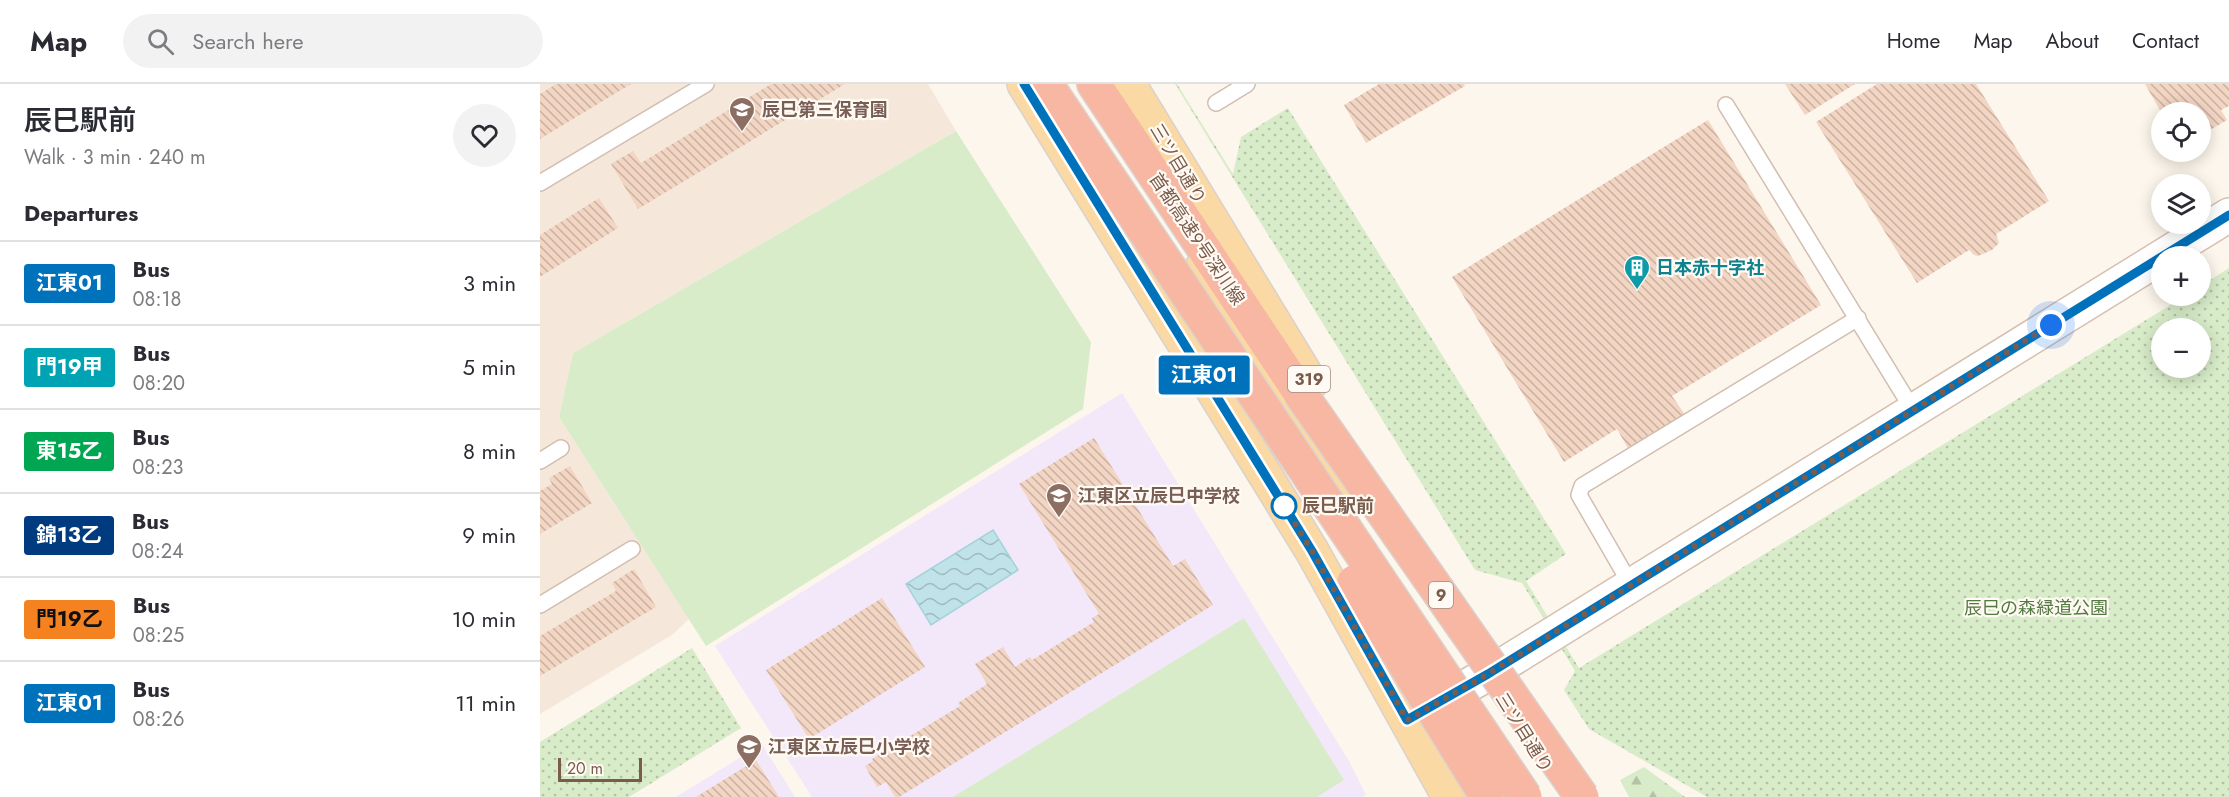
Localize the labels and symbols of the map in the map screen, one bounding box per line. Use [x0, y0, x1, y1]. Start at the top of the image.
school or university icon: 辰巳第三保育園 [727, 95, 757, 133]
place label: 辰巳第三保育園 [762, 97, 888, 123]
street label: 三ツ目通り [1144, 119, 1212, 209]
street label: 首都高速9号深川線 [1143, 168, 1251, 310]
building icon: 日本赤十字社 [1622, 253, 1652, 291]
place label: 日本赤十字社 [1656, 255, 1764, 281]
your location [2036, 310, 2066, 340]
line badge: 江東01 [1162, 356, 1246, 394]
road number: 319 [1288, 366, 1330, 392]
school or university icon: 江東区立辰巳中学校 [1044, 481, 1074, 519]
place label: 江東区立辰巳中学校 [1078, 483, 1240, 509]
marker: 辰巳駅前 [1271, 493, 1297, 519]
place label: 辰巳駅前 [1302, 493, 1374, 519]
road number: 9 [1429, 582, 1453, 608]
park label: 辰巳の森緑道公園 [1964, 595, 2108, 621]
street label: 三ツ目通り [1489, 688, 1559, 778]
school or university icon: 江東区立辰巳小学校 [734, 732, 764, 770]
place label: 江東区立辰巳小学校 [768, 734, 930, 760]
scale bar [558, 755, 642, 782]

